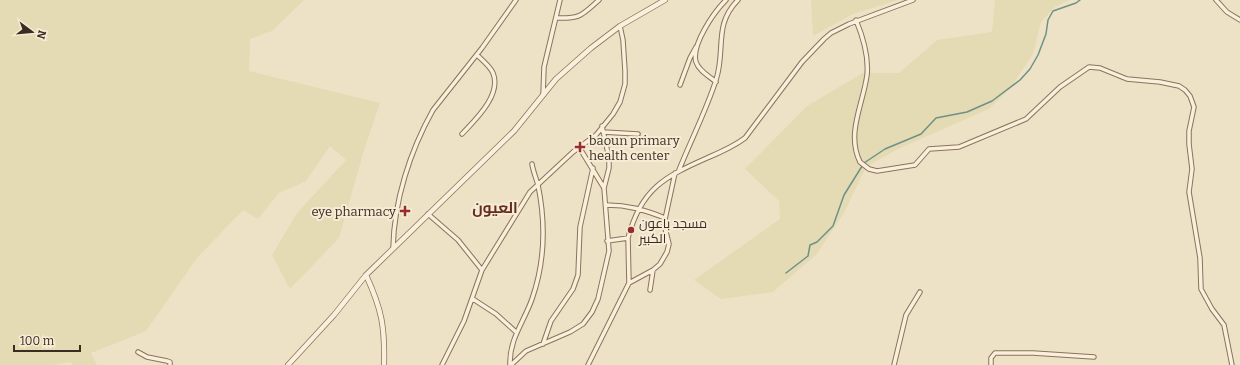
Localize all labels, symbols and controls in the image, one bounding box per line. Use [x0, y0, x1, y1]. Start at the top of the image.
north arrow [12, 12, 52, 52]
text: N [34, 29, 49, 41]
place label: baoun primary health center [589, 133, 680, 163]
marker: baoun primary health center [574, 141, 586, 153]
district label: العيون [472, 199, 518, 217]
place label: eye pharmacy [312, 204, 396, 219]
marker: eye pharmacy [399, 205, 411, 217]
place label: مسجد باعون الكبير [638, 216, 707, 246]
marker: مسجد باعون الكبير [626, 225, 636, 235]
scale bar [14, 327, 80, 353]
text: 100 m [20, 334, 55, 348]

